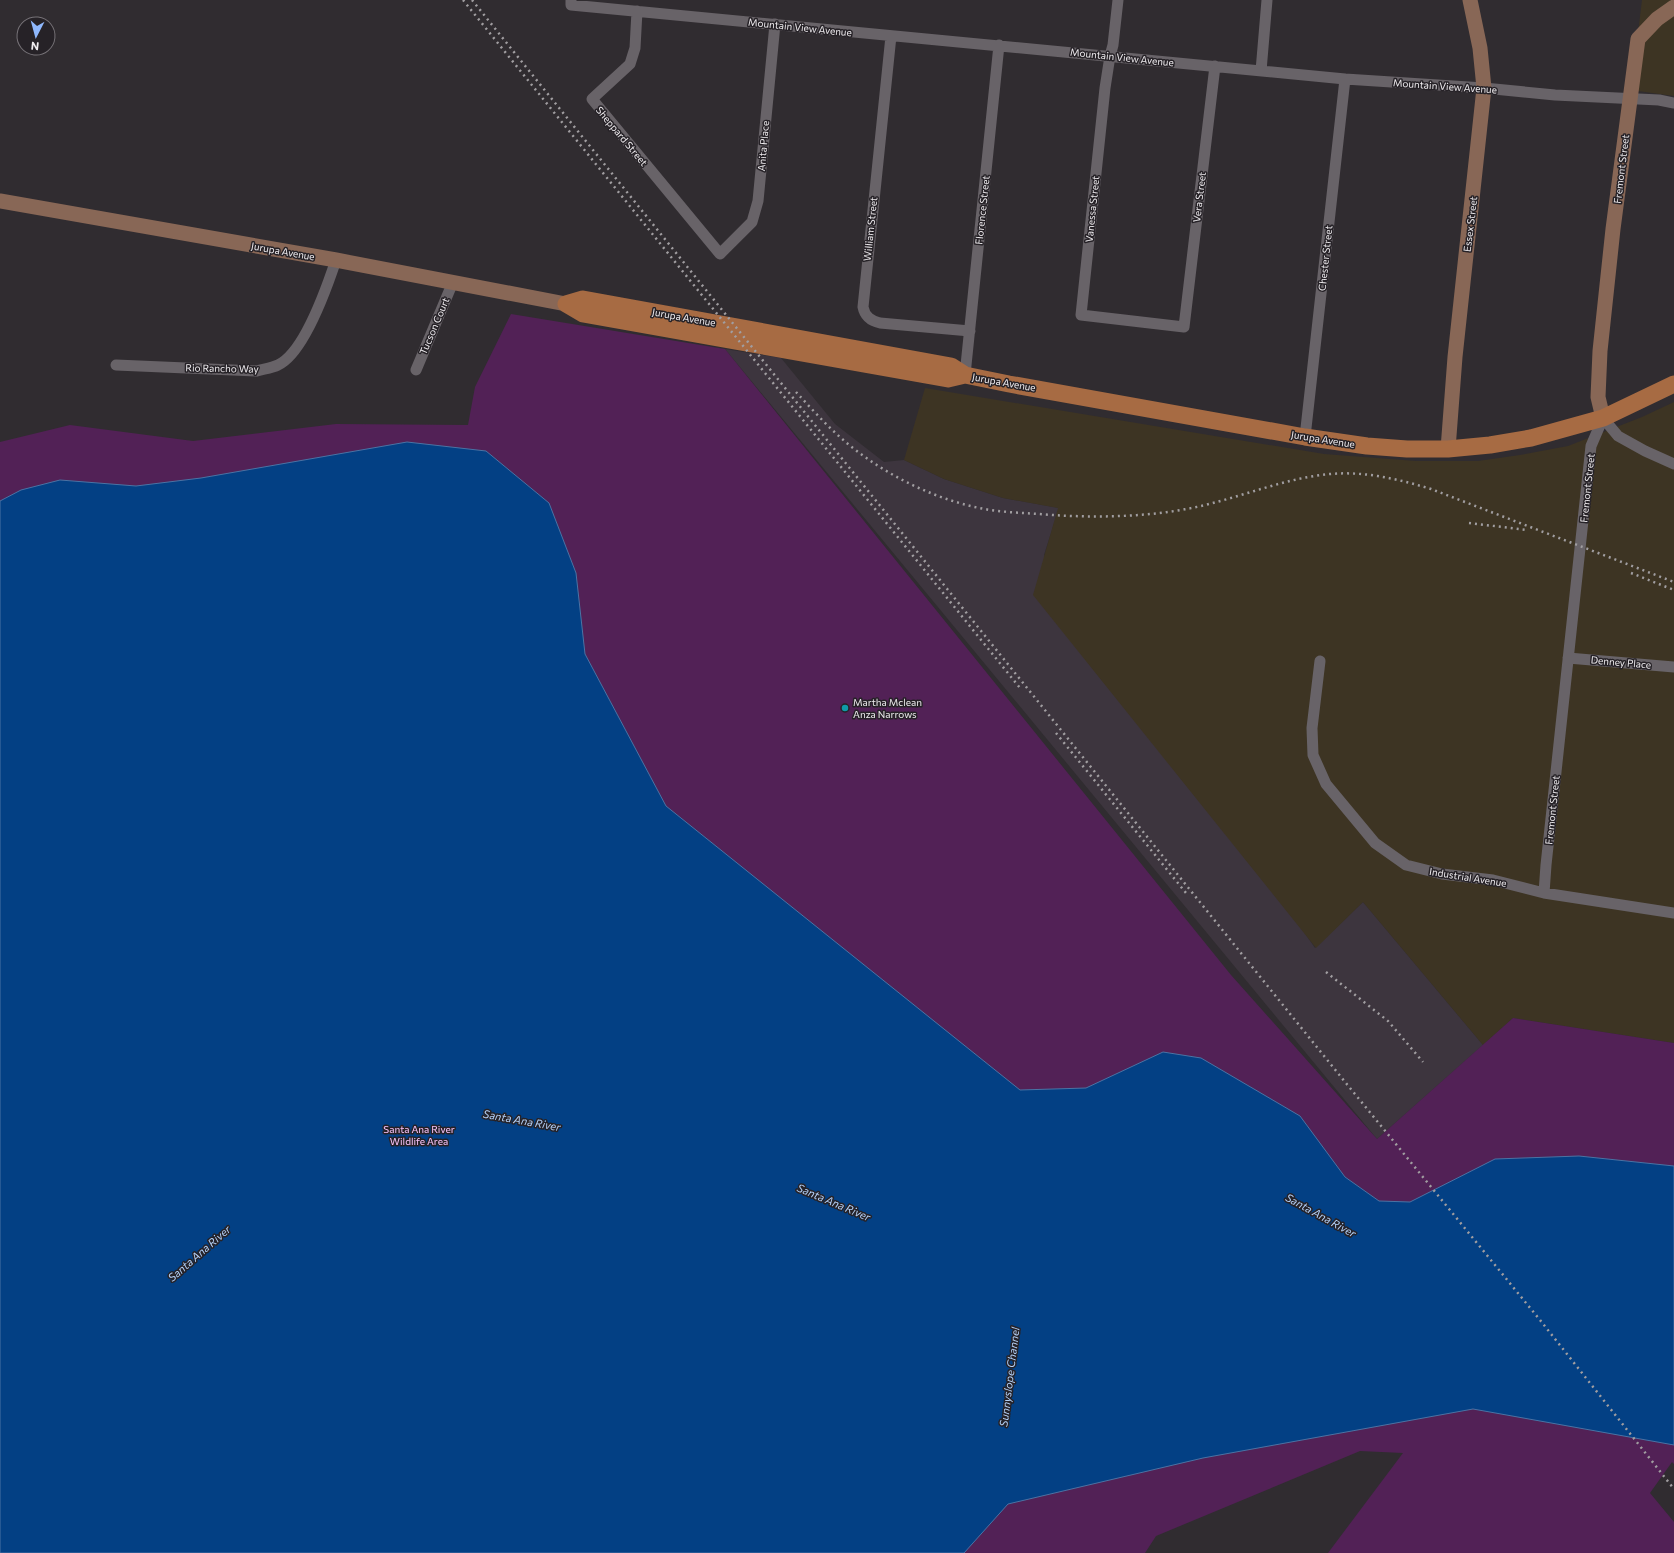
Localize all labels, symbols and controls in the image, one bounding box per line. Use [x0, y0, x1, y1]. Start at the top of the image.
north arrow [16, 16, 56, 56]
street label: Mountain View Avenue [748, 16, 852, 38]
text: N [30, 40, 40, 53]
street label: Mountain View Avenue [1070, 46, 1174, 68]
street label: Mountain View Avenue [1393, 76, 1497, 96]
street label: Sheppard Street [594, 104, 650, 168]
street label: Anita Place [755, 120, 771, 172]
street label: Fremont Street [1611, 134, 1631, 204]
street label: Vera Street [1190, 171, 1208, 223]
street label: Florence Street [972, 175, 992, 245]
street label: Vanessa Street [1083, 175, 1101, 243]
street label: William Street [861, 196, 879, 262]
street label: Essex Street [1461, 196, 1479, 252]
street label: Chester Street [1316, 225, 1334, 291]
street label: Jurupa Avenue [250, 239, 316, 263]
street label: Tucson Court [417, 296, 451, 356]
street label: Jurupa Avenue [651, 305, 717, 329]
street label: Rio Rancho Way [185, 361, 259, 375]
street label: Jurupa Avenue [971, 370, 1037, 394]
street label: Jurupa Avenue [1290, 428, 1356, 450]
street label: Fremont Street [1577, 453, 1597, 523]
street label: Denney Place [1590, 653, 1652, 671]
place label: Martha Mclean Anza Narrows [853, 696, 922, 720]
marker: Martha Mclean Anza Narrows [840, 703, 850, 713]
street label: Fremont Street [1542, 775, 1562, 845]
street label: Industrial Avenue [1428, 865, 1508, 889]
water label: Santa Ana River [482, 1107, 562, 1133]
park label: Santa Ana River Wildlife Area [383, 1123, 455, 1147]
water label: Santa Ana River [795, 1181, 873, 1224]
water label: Santa Ana River [1283, 1190, 1359, 1240]
water label: Santa Ana River [165, 1222, 233, 1284]
water label: Sunnyslope Channel [996, 1326, 1022, 1428]

